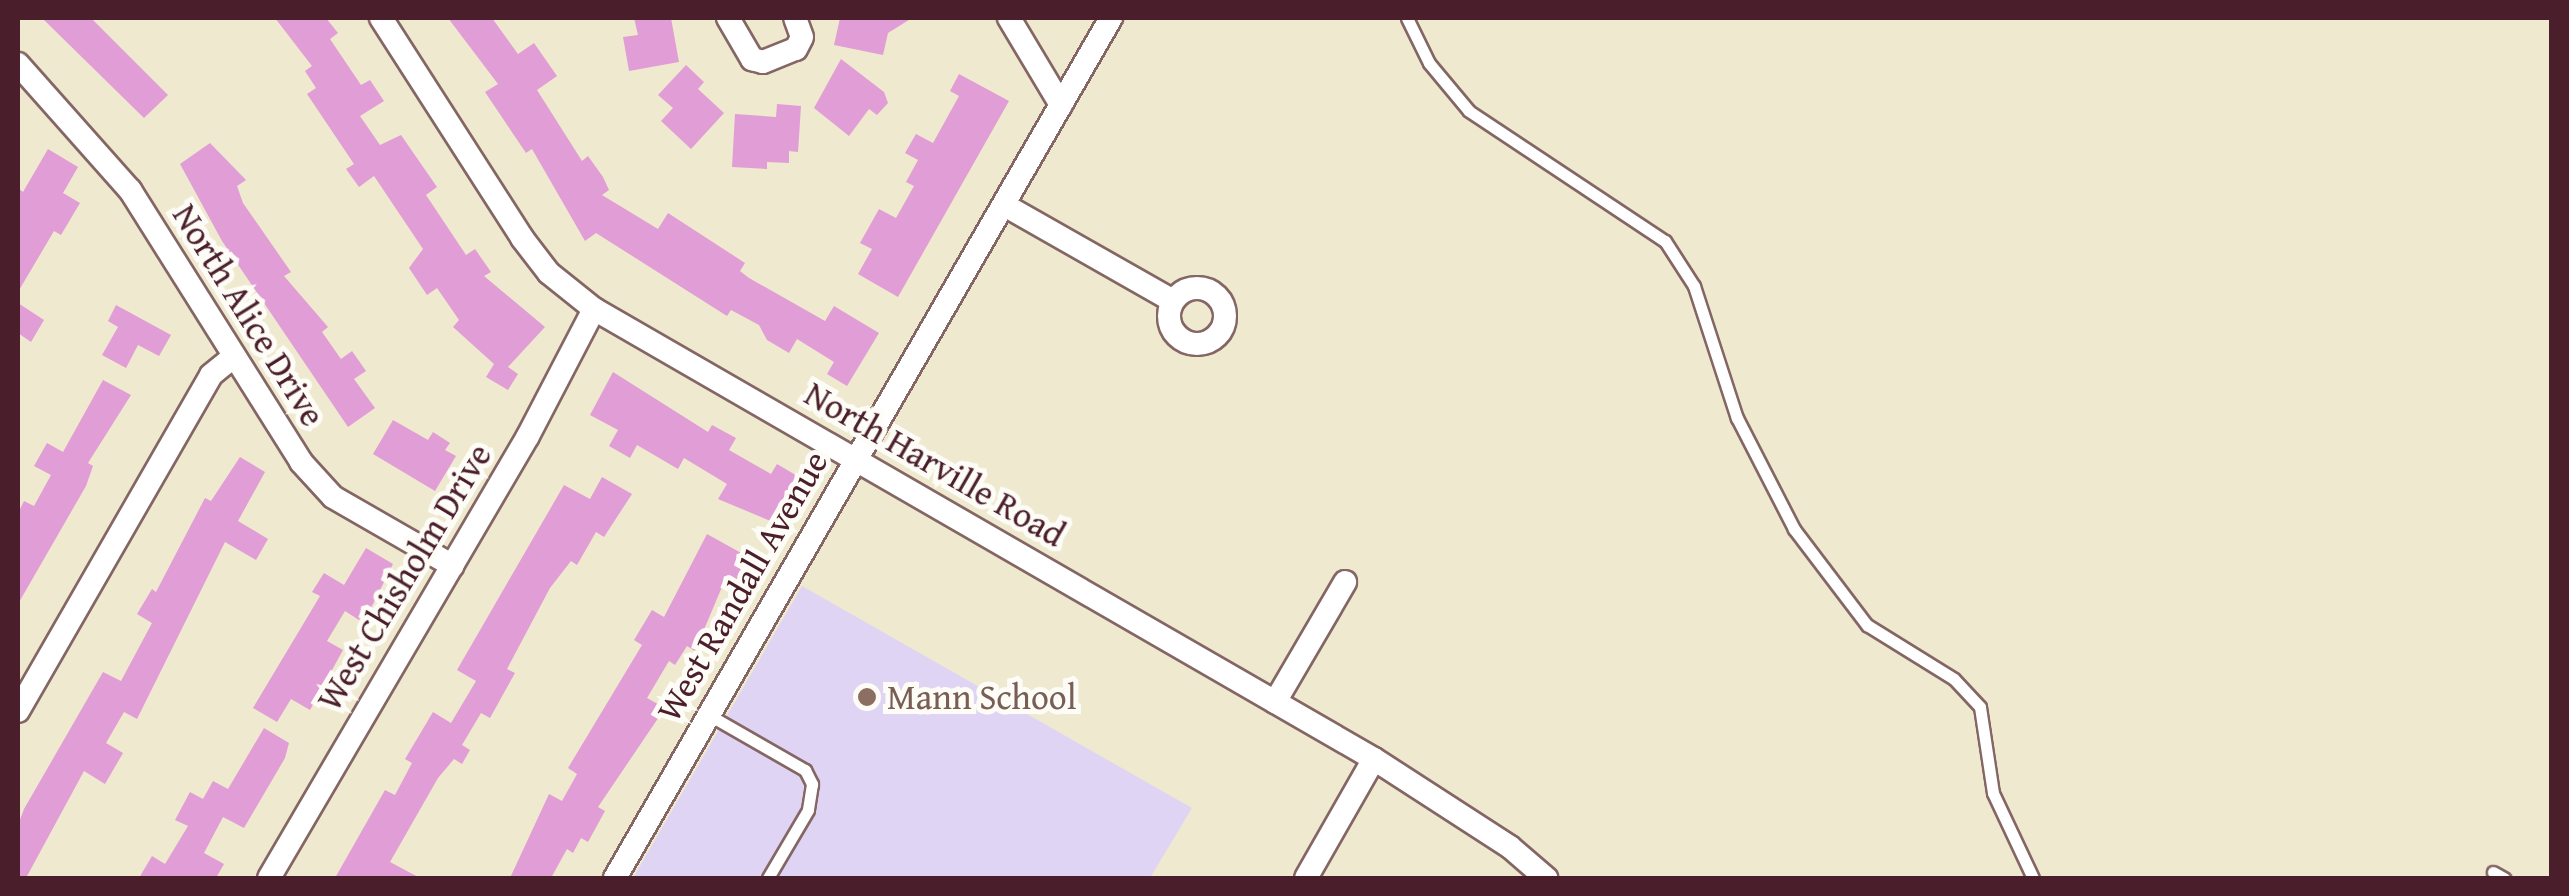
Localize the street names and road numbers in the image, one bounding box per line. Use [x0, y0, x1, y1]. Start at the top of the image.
street label: North Alice Drive [164, 196, 334, 434]
street label: North Harville Road [797, 372, 1073, 556]
street label: West Chisholm Drive [308, 436, 500, 718]
street label: West Randall Avenue [648, 443, 836, 729]

